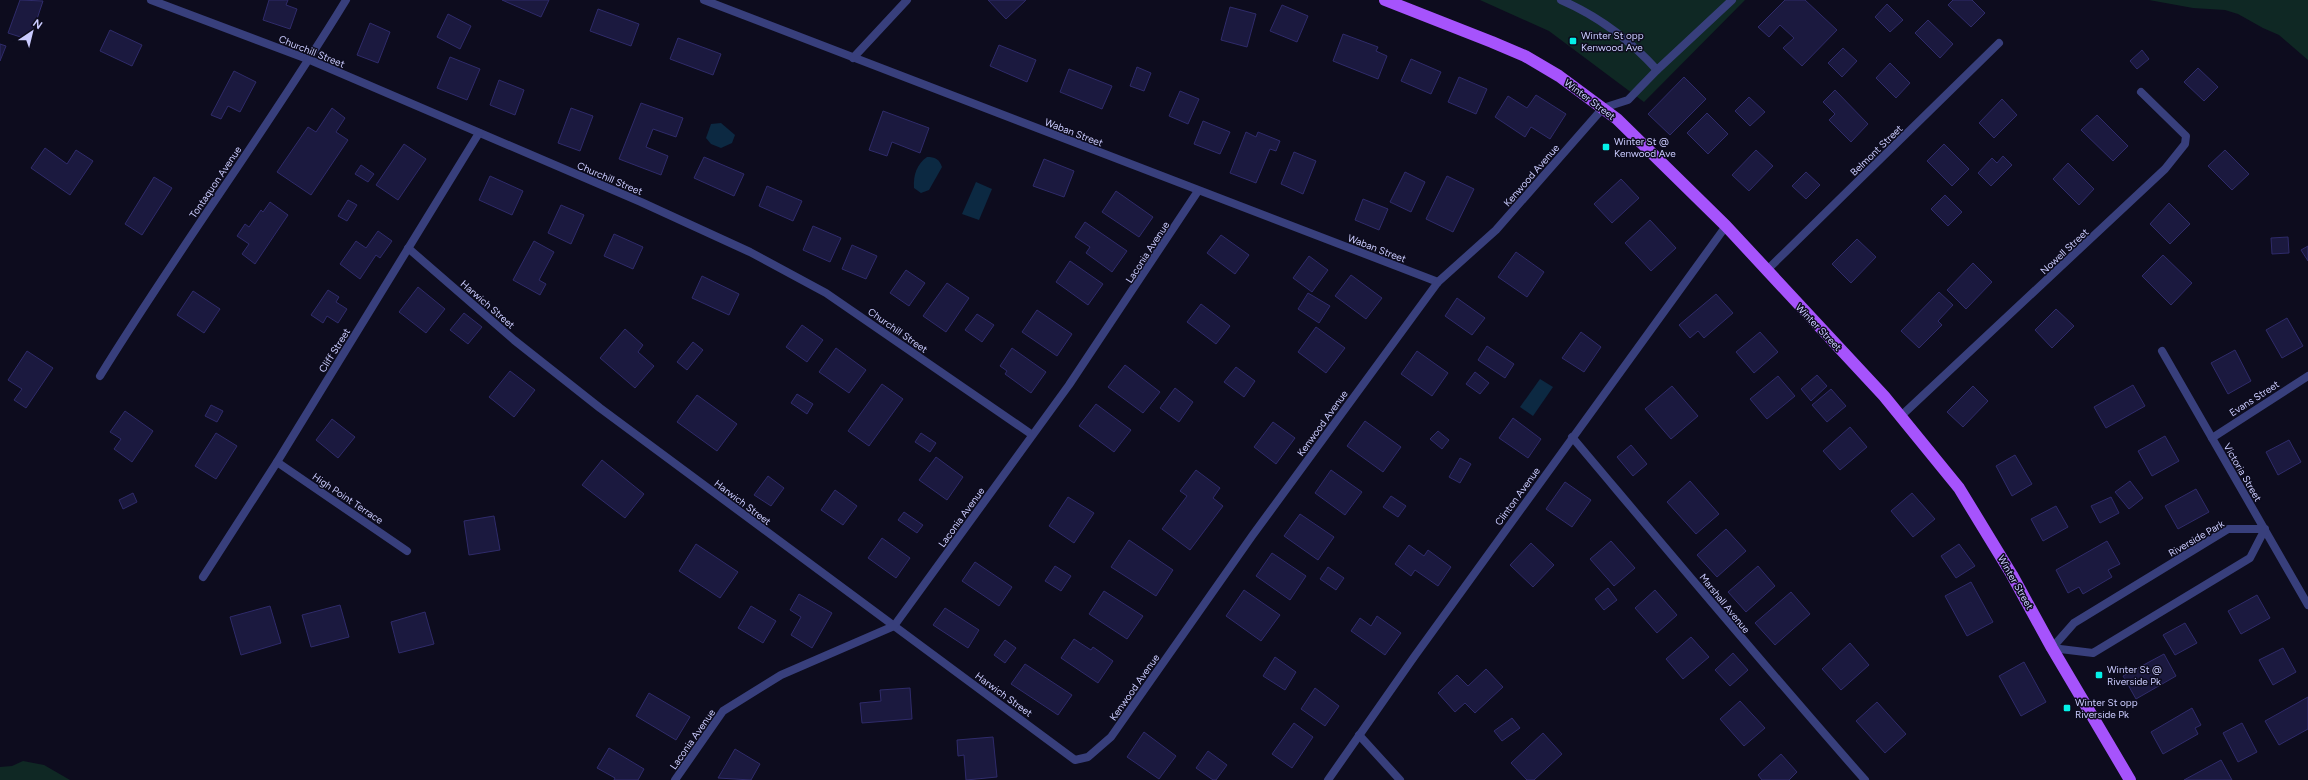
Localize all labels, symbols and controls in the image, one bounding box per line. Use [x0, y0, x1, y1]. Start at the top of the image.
north arrow [12, 12, 52, 52]
text: N [30, 16, 45, 32]
place label: Winter St opp Kenwood Ave [1581, 29, 1644, 54]
street label: Churchill Street [277, 32, 347, 71]
marker: Winter St opp Kenwood Ave [1568, 36, 1578, 46]
street label: Winter Street [1562, 76, 1618, 123]
street label: Waban Street [1043, 115, 1105, 150]
street label: Belmont Street [1847, 122, 1905, 179]
place label: Winter St @ Kenwood Ave [1614, 135, 1676, 160]
street label: Kenwood Avenue [1501, 141, 1562, 209]
marker: Winter St @ Kenwood Ave [1601, 142, 1611, 152]
street label: Tontaquon Avenue [186, 143, 245, 221]
street label: Churchill Street [575, 159, 645, 198]
street label: Laconia Avenue [1123, 219, 1172, 286]
street label: Nowell Street [2037, 226, 2091, 277]
street label: Waban Street [1346, 231, 1408, 266]
street label: Harwich Street [458, 277, 518, 332]
street label: Winter Street [1793, 301, 1845, 354]
street label: Churchill Street [865, 305, 930, 356]
street label: Cliff Street [316, 326, 353, 375]
street label: Evans Street [2227, 377, 2282, 419]
street label: Kenwood Avenue [1294, 387, 1351, 459]
street label: Victoria Street [2221, 441, 2265, 504]
street label: Clinton Avenue [1492, 464, 1543, 528]
street label: High Point Terrace [310, 470, 386, 527]
street label: Harwich Street [712, 477, 774, 528]
street label: Laconia Avenue [935, 484, 988, 550]
street label: Riverside Park [2166, 517, 2227, 560]
street label: Winter Street [1995, 553, 2036, 612]
street label: Marshall Avenue [1697, 571, 1753, 636]
street label: Kenwood Avenue [1107, 651, 1163, 723]
place label: Winter St @ Riverside Pk [2107, 663, 2162, 688]
street label: Harwich Street [973, 669, 1035, 720]
marker: Winter St @ Riverside Pk [2094, 670, 2104, 680]
place label: Winter St opp Riverside Pk [2075, 696, 2138, 721]
marker: Winter St opp Riverside Pk [2062, 703, 2072, 713]
street label: Laconia Avenue [667, 706, 718, 772]

